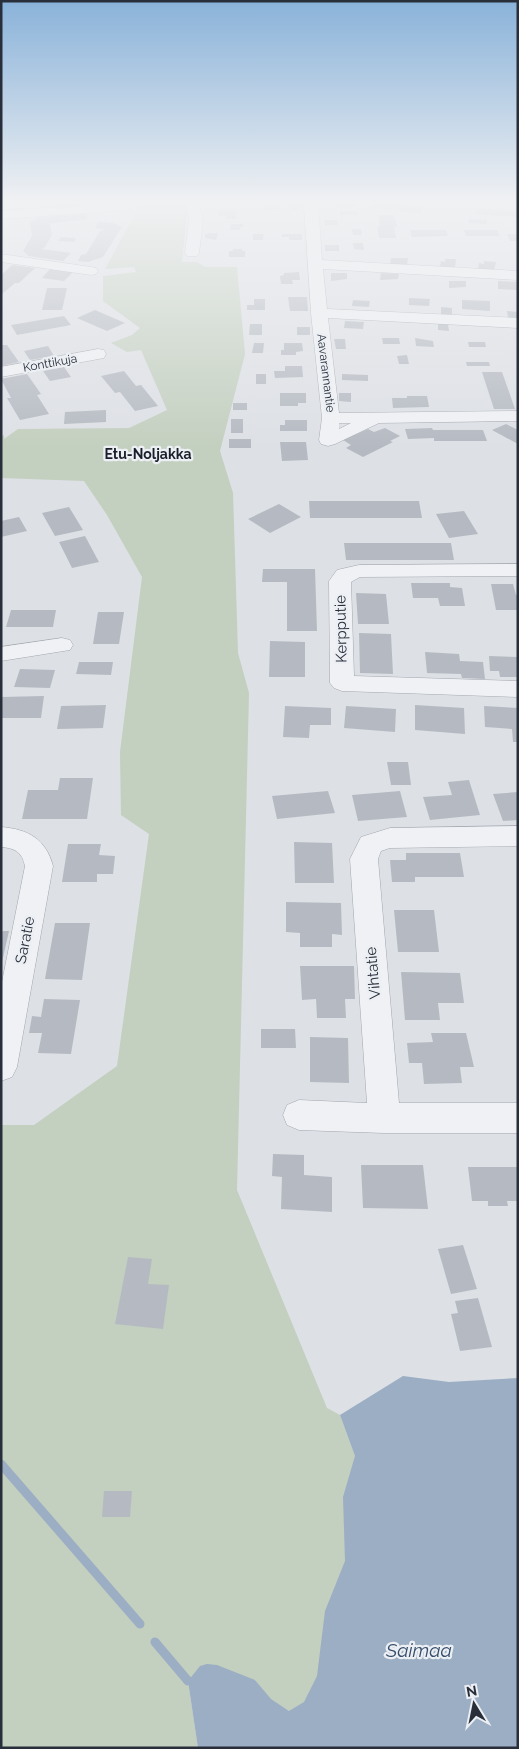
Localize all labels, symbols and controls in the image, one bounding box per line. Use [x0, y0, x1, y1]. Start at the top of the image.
street label: Aavarannantie [314, 333, 338, 413]
street label: Konttikuja [22, 351, 78, 375]
district label: Etu-Noljakka [105, 446, 191, 462]
street label: Kerpputie [331, 595, 351, 663]
street label: Saratie [12, 915, 38, 965]
street label: Vihtatie [362, 946, 384, 1000]
water label: Saimaa [385, 1639, 452, 1661]
north arrow [449, 1679, 499, 1729]
text: N [465, 1682, 478, 1700]

